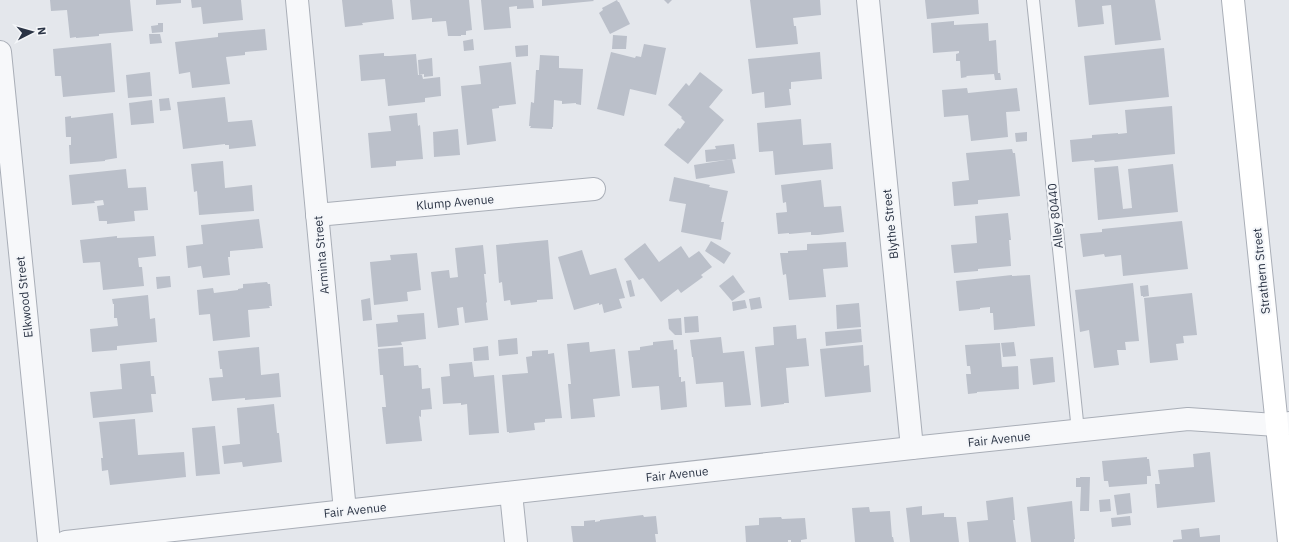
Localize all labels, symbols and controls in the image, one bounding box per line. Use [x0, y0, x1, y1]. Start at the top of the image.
north arrow [12, 12, 52, 52]
text: N [35, 26, 49, 36]
street label: Alley 80440 [1044, 183, 1066, 249]
street label: Blythe Street [879, 188, 901, 260]
street label: Klump Avenue [415, 191, 495, 213]
street label: Arminta Street [310, 215, 332, 295]
street label: Strathern Street [1249, 227, 1273, 315]
street label: Elkwood Street [12, 255, 36, 339]
street label: Fair Avenue [967, 428, 1031, 450]
street label: Fair Avenue [645, 463, 709, 485]
street label: Fair Avenue [323, 499, 387, 521]

